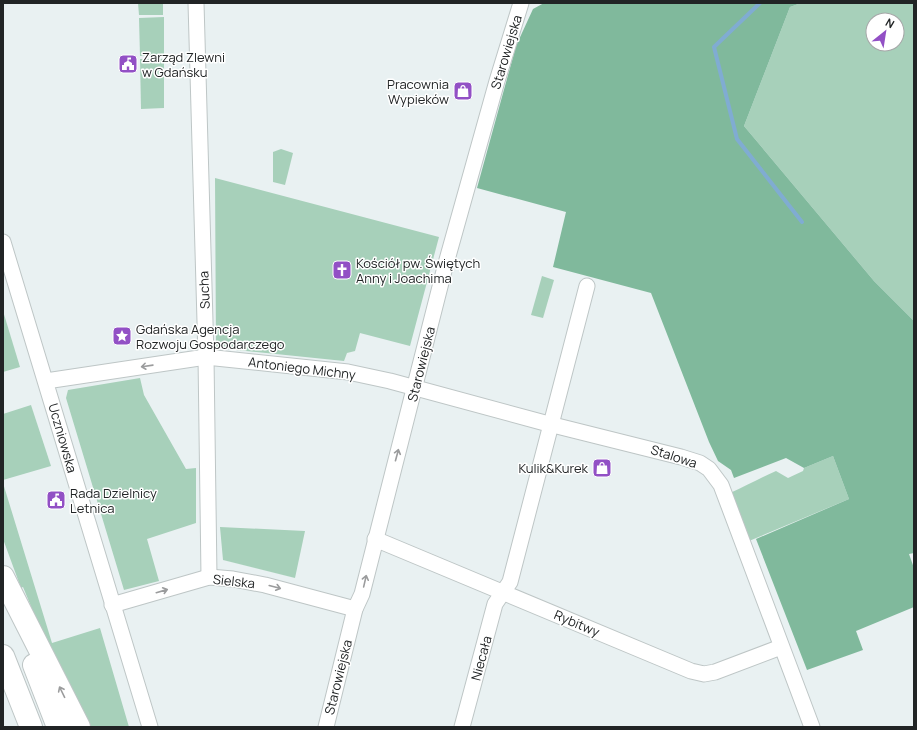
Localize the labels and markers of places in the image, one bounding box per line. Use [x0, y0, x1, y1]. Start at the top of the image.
place label: Zarząd Zlewni w Gdańsku [142, 48, 225, 81]
public building icon: Zarząd Zlewni w Gdańsku [117, 53, 139, 75]
place label: Pracownia Wypieków [387, 75, 449, 108]
shop icon: Pracownia Wypieków [452, 80, 474, 102]
place label: Kościół pw. Świętych Anny i Joachima [356, 254, 480, 287]
church icon: Kościół pw. Świętych Anny i Joachima [331, 259, 353, 281]
place label: Gdańska Agencja Rozwoju Gospodarczego [136, 320, 285, 353]
place icon: Gdańska Agencja Rozwoju Gospodarczego [111, 325, 133, 347]
shop icon: Kulik&Kurek [591, 457, 613, 479]
place label: Kulik&Kurek [518, 459, 589, 477]
place label: Rada Dzielnicy Letnica [70, 484, 157, 517]
public building icon: Rada Dzielnicy Letnica [45, 489, 67, 511]

